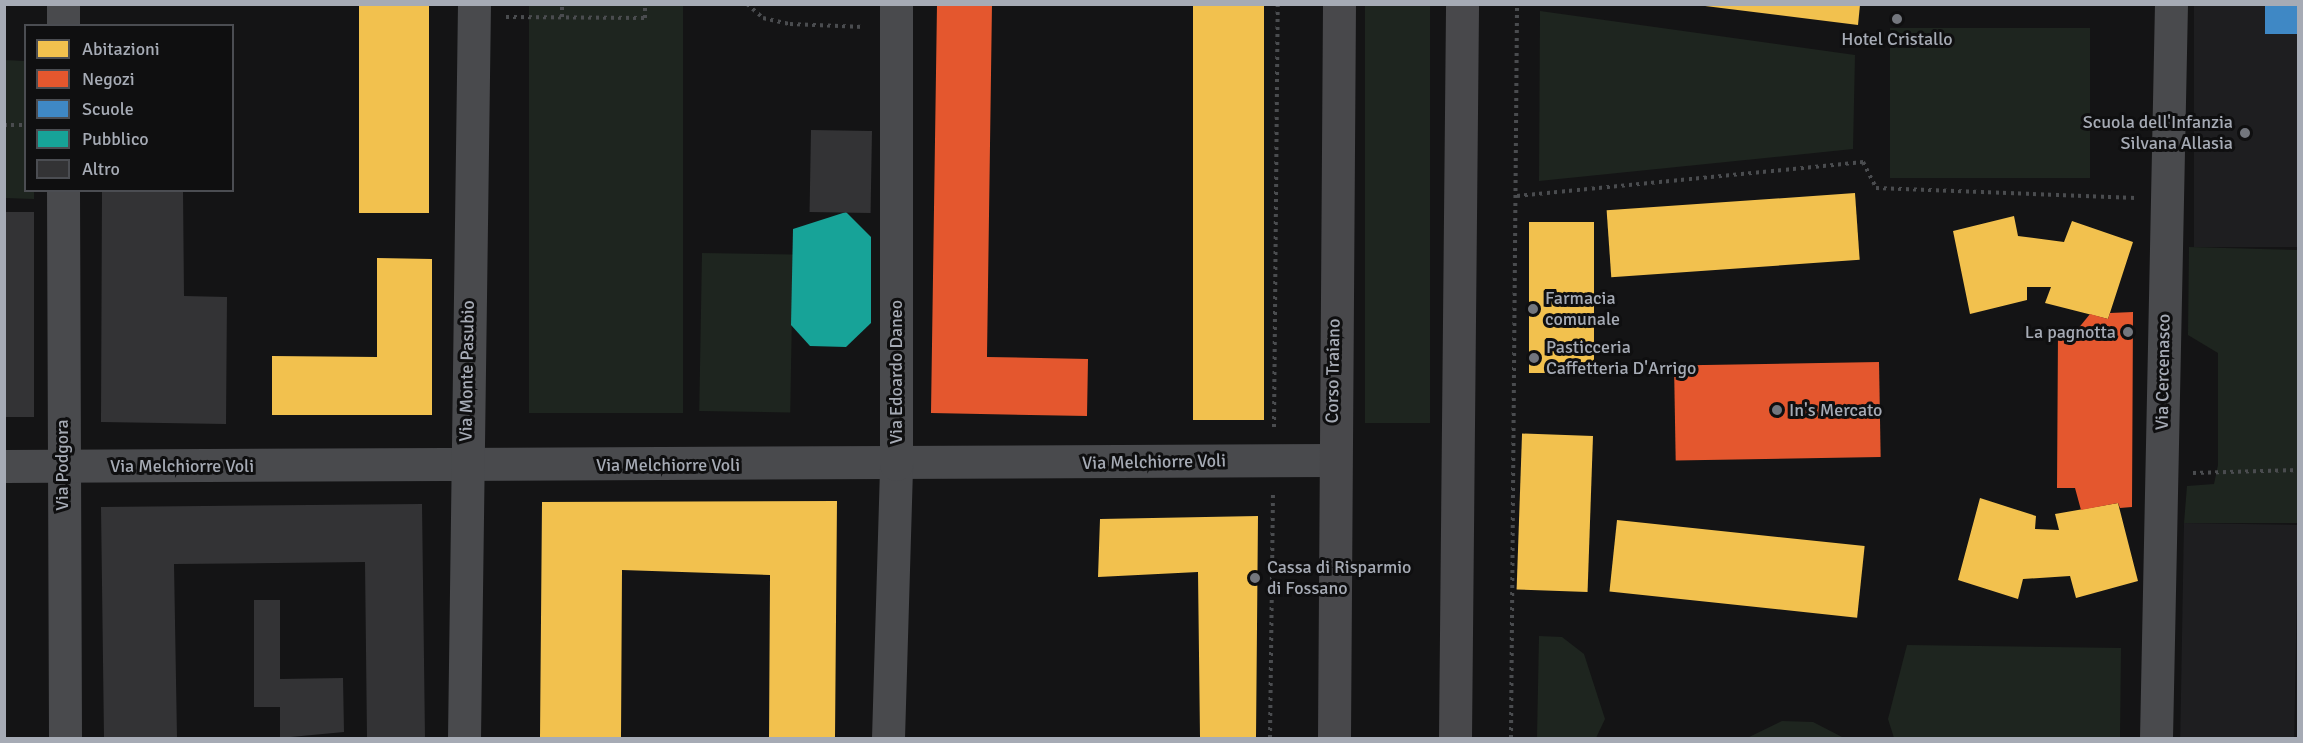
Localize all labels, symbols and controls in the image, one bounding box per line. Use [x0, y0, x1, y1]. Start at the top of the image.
marker: Hotel Cristallo [1890, 12, 1904, 26]
legend [24, 24, 234, 192]
place label: Hotel Cristallo [1841, 28, 1953, 50]
text: Abitazioni [82, 38, 160, 60]
text: Negozi [82, 68, 135, 90]
text: Scuole [82, 98, 134, 120]
place label: Scuola dell'Infanzia Silvana Allasia [2083, 112, 2233, 154]
marker: Scuola dell'Infanzia Silvana Allasia [2238, 126, 2252, 140]
text: Pubblico [82, 128, 149, 150]
text: Altro [82, 158, 120, 180]
place label: Farmacia comunale [1545, 288, 1620, 330]
street label: Via Monte Pasubio [455, 300, 479, 442]
street label: Via Edoardo Daneo [885, 300, 907, 444]
marker: Farmacia comunale [1526, 302, 1540, 316]
street label: Via Cercenasco [2151, 314, 2175, 430]
street label: Corso Traiano [1321, 318, 1345, 424]
place label: La pagnotta [2025, 321, 2116, 343]
marker: La pagnotta [2121, 325, 2135, 339]
place label: Pasticceria Caffetteria D'Arrigo [1546, 337, 1696, 380]
marker: Pasticceria Caffetteria D'Arrigo [1527, 351, 1541, 365]
place label: In's Mercato [1789, 399, 1882, 421]
marker: In's Mercato [1770, 403, 1784, 417]
street label: Via Podgora [51, 419, 73, 511]
street label: Via Melchiorre Voli [1082, 450, 1226, 474]
street label: Via Melchiorre Voli [596, 454, 740, 476]
street label: Via Melchiorre Voli [110, 455, 254, 477]
place label: Cassa di Risparmio di Fossano [1267, 557, 1411, 600]
marker: Cassa di Risparmio di Fossano [1248, 571, 1262, 585]

